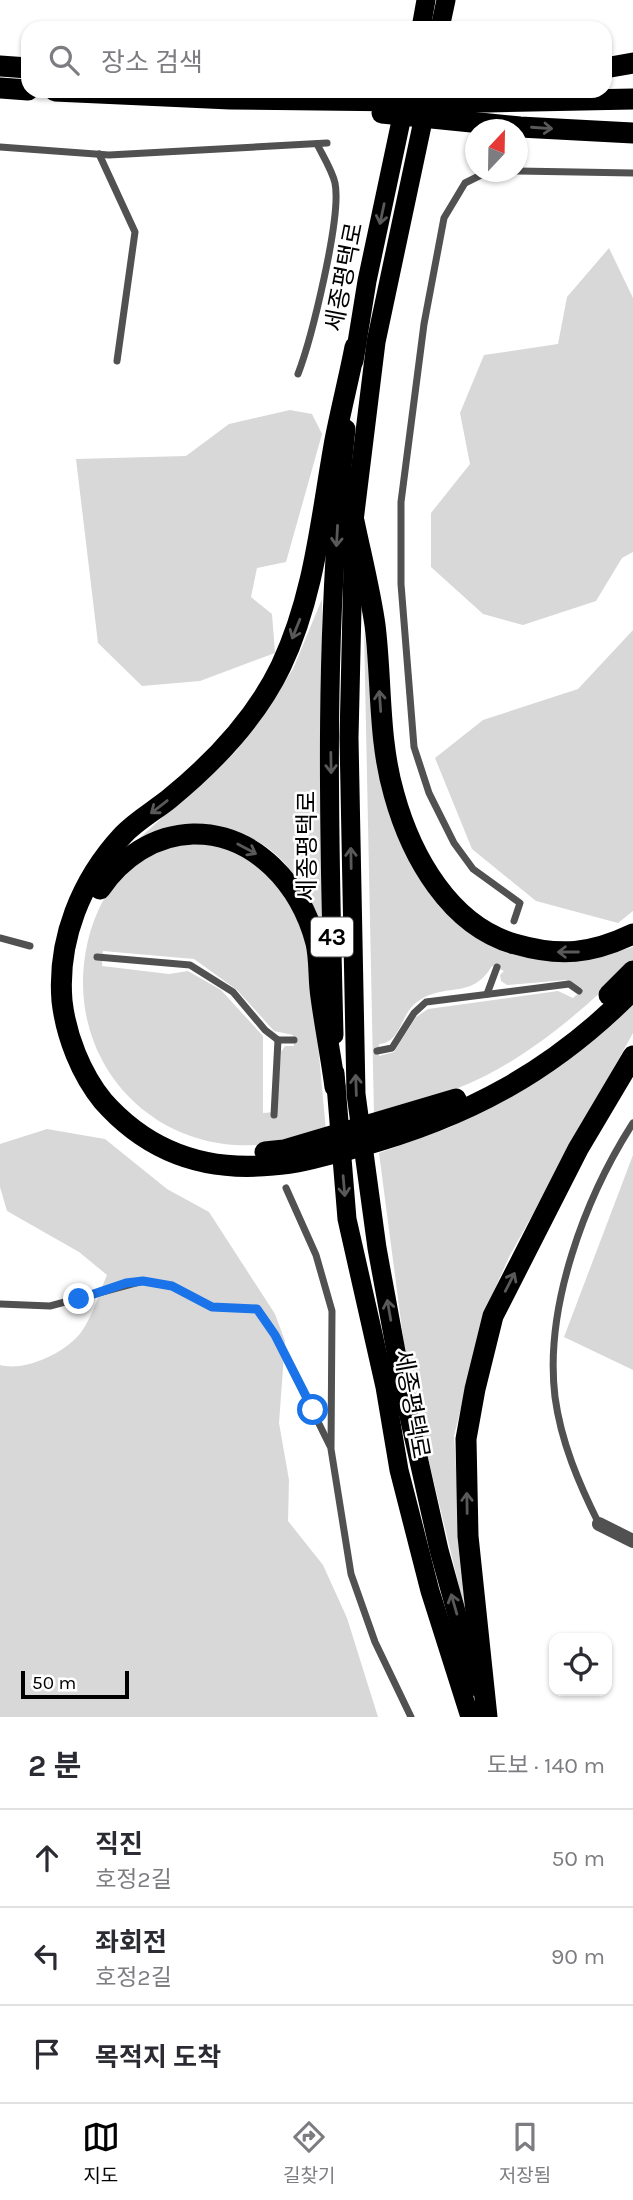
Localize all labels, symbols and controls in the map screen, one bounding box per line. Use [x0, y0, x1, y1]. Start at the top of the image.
search box [21, 21, 612, 98]
icon: search [45, 41, 83, 79]
text: 장소 검색 [101, 47, 203, 78]
north arrow [465, 119, 528, 182]
one-way arrow [530, 122, 553, 135]
one-way arrow [374, 202, 388, 225]
street label: 세종평택로 [320, 220, 368, 334]
one-way arrow [330, 524, 343, 546]
one-way arrow [289, 618, 302, 639]
one-way arrow [373, 691, 386, 713]
one-way arrow [324, 751, 338, 774]
street label: 세종평택로 [293, 791, 321, 901]
one-way arrow [150, 799, 169, 814]
one-way arrow [237, 842, 257, 856]
one-way arrow [344, 847, 358, 870]
road number: 43 [311, 918, 353, 956]
one-way arrow [557, 945, 580, 959]
one-way arrow [350, 1074, 363, 1097]
one-way arrow [338, 1174, 351, 1197]
one-way arrow [503, 1272, 517, 1293]
route end [63, 1283, 94, 1314]
one-way arrow [382, 1300, 395, 1322]
street label: 세종평택로 [389, 1347, 435, 1461]
route start [297, 1394, 328, 1425]
one-way arrow [460, 1492, 474, 1515]
one-way arrow [447, 1593, 460, 1616]
map controls [549, 1633, 612, 1696]
button: locate [549, 1633, 612, 1696]
scale bar [21, 1668, 130, 1700]
text: 50 m [32, 1672, 76, 1694]
text: 2 분 [28, 1748, 81, 1784]
text: 도보 · 140 m [487, 1752, 605, 1779]
text: 직진 [95, 1829, 143, 1860]
icon: ahead [28, 1839, 66, 1877]
text: 50 m [551, 1845, 605, 1872]
text: 호정2길 [95, 1866, 172, 1893]
text: 좌회전 [95, 1927, 167, 1958]
icon: left [28, 1937, 66, 1975]
text: 90 m [551, 1943, 605, 1970]
text: 호정2길 [95, 1964, 172, 1991]
icon: arrive [28, 2035, 66, 2073]
text: 목적지 도착 [95, 2042, 221, 2073]
tab: 지도 [82, 2118, 120, 2187]
tab: 길찾기 [283, 2118, 335, 2187]
tab: 저장됨 [499, 2118, 551, 2187]

